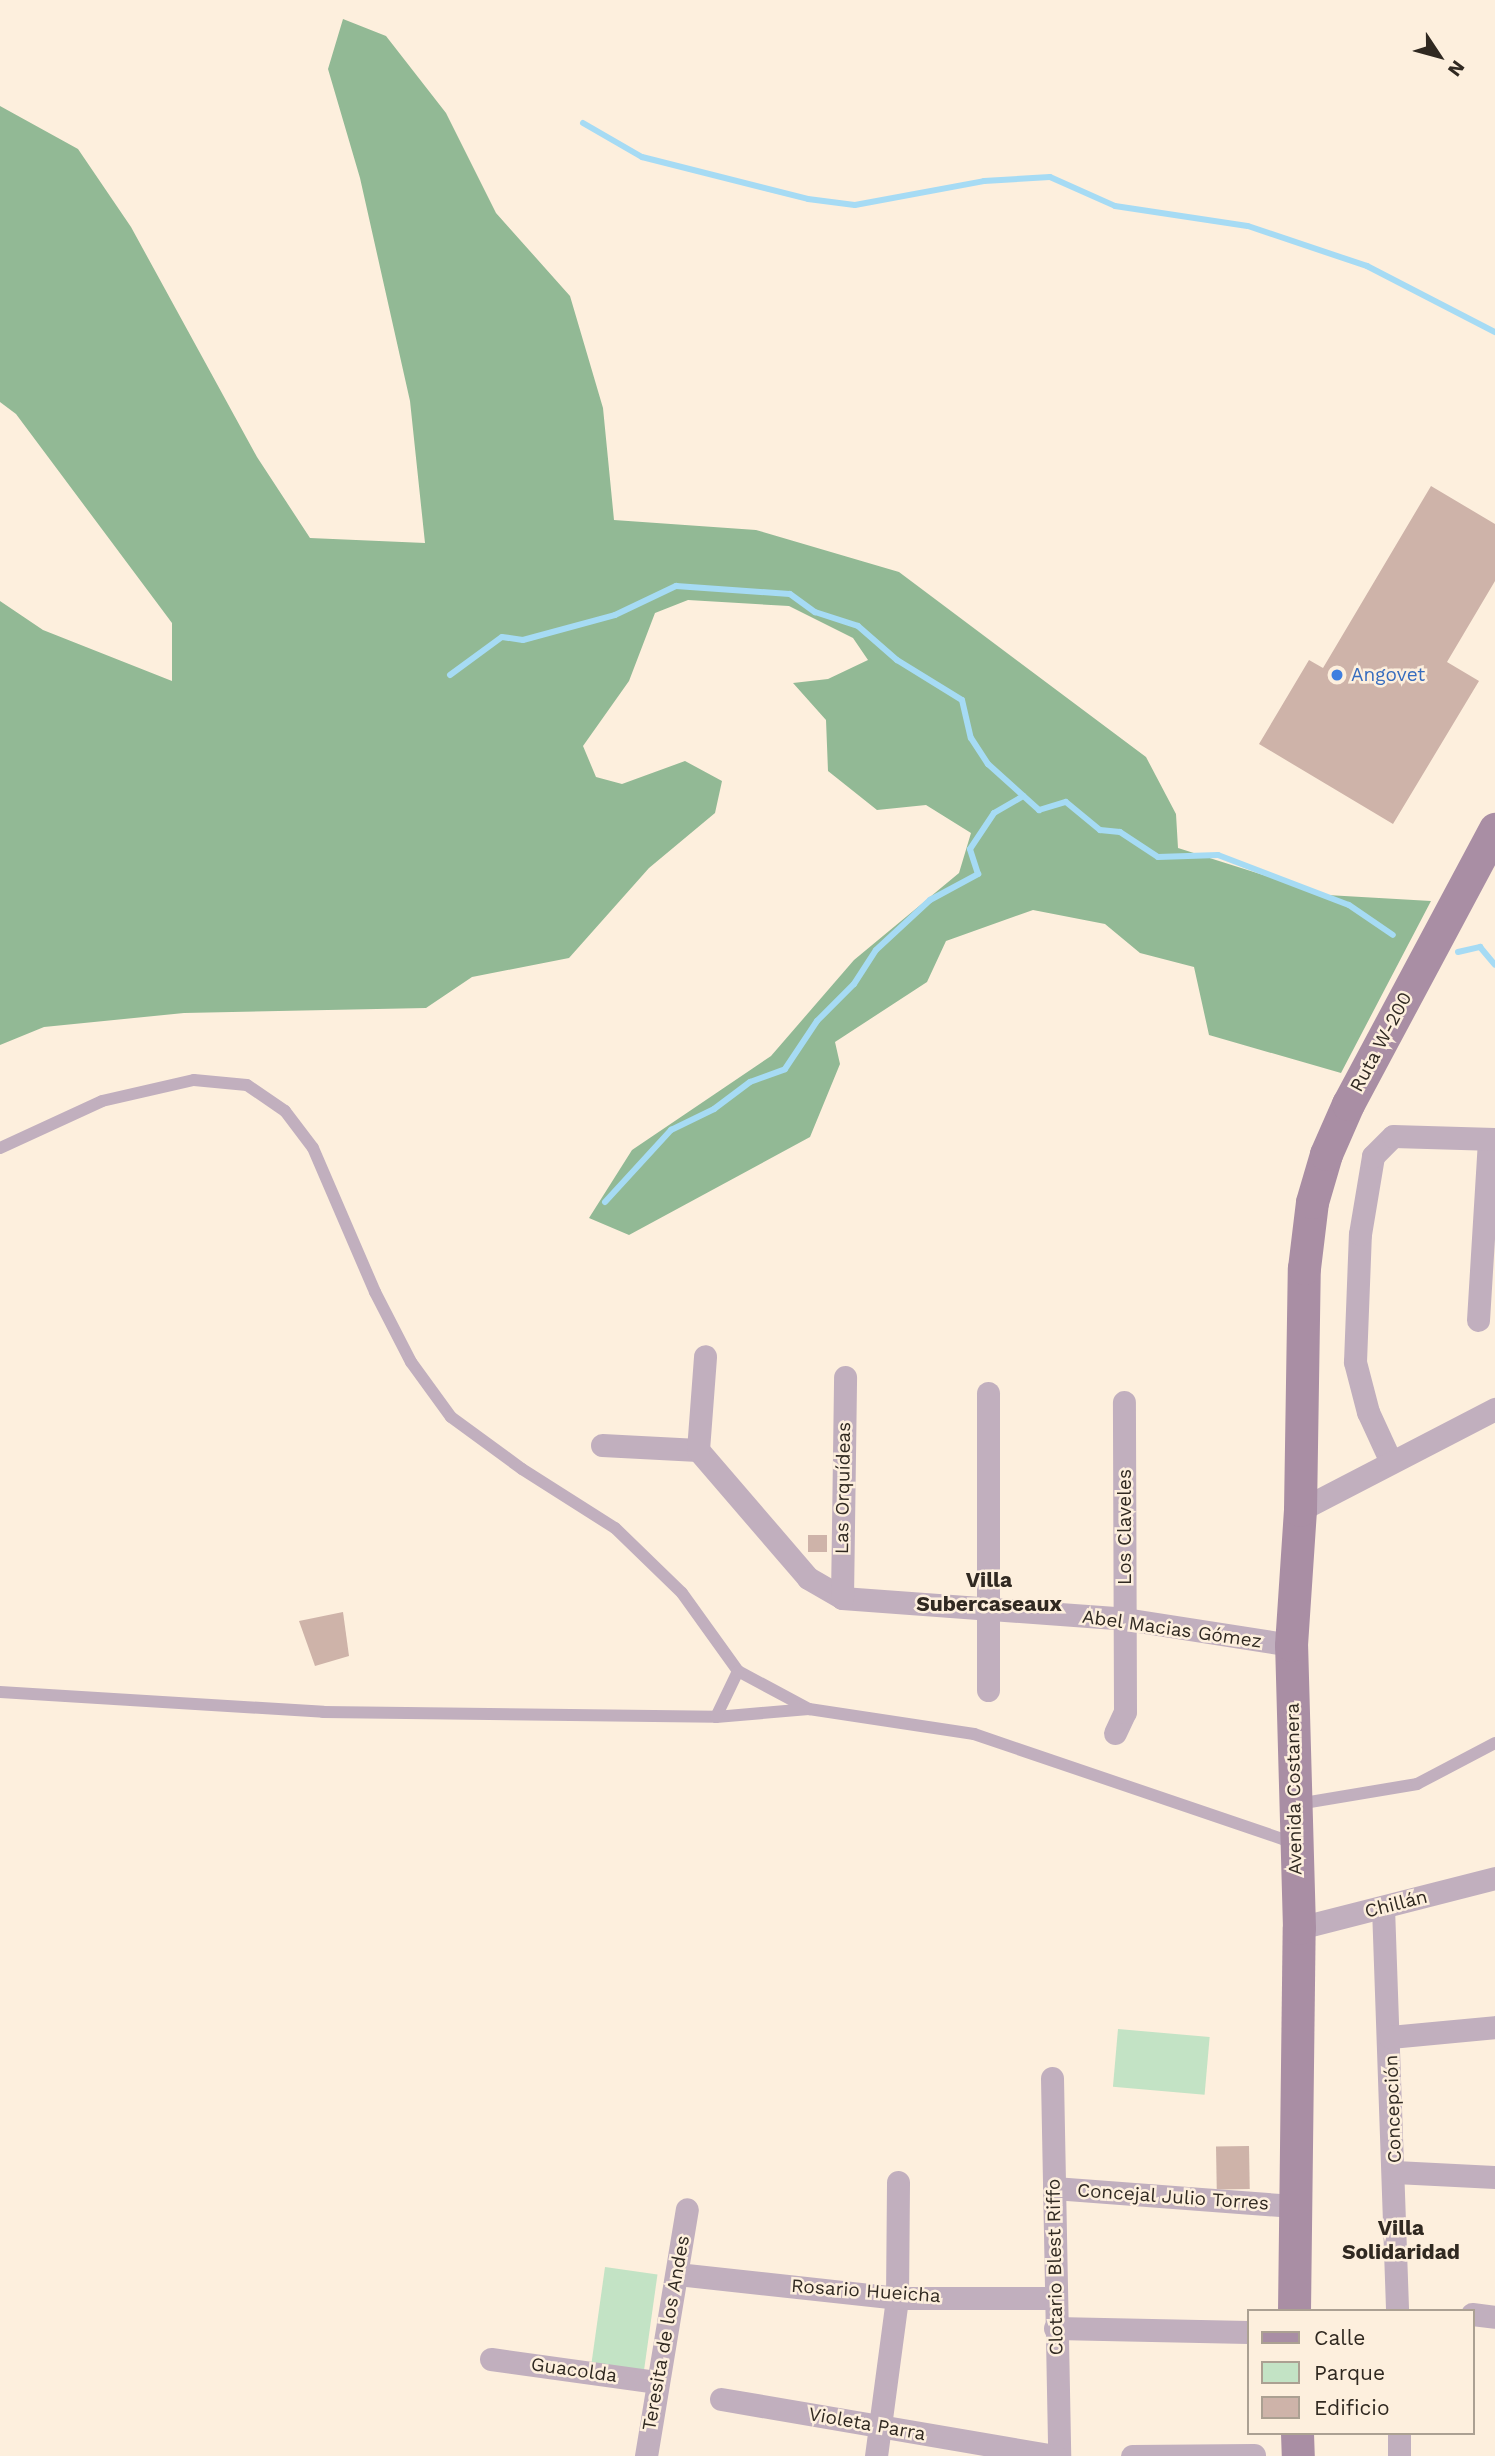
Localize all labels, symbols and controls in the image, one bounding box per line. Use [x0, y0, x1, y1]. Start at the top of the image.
north arrow [1404, 21, 1474, 91]
text: N [1443, 56, 1470, 81]
place label: Angovet [1351, 664, 1425, 686]
marker: Angovet [1329, 667, 1345, 683]
street label: Ruta W-200 [1345, 988, 1417, 1096]
street label: Las Orquídeas [830, 1422, 856, 1554]
street label: Los Claveles [1114, 1469, 1136, 1585]
district label: Villa Subercaseaux [916, 1567, 1062, 1617]
street label: Abel Macias Gómez [1080, 1605, 1264, 1653]
street label: Avenida Costanera [1281, 1702, 1307, 1876]
street label: Chillán [1362, 1885, 1430, 1923]
street label: Concepción [1380, 2054, 1406, 2164]
street label: Clotario Blest Riffo [1042, 2178, 1068, 2356]
street label: Concejal Julio Torres [1075, 2179, 1271, 2215]
district label: Villa Solidaridad [1342, 2215, 1460, 2265]
street label: Teresita de los Andes [637, 2233, 695, 2433]
street label: Rosario Hueicha [790, 2274, 942, 2308]
legend [1246, 2309, 1474, 2435]
text: Calle [1314, 2325, 1365, 2350]
street label: Guacolda [529, 2353, 619, 2387]
text: Parque [1314, 2360, 1385, 2385]
text: Edificio [1314, 2395, 1390, 2420]
street label: Violeta Parra [807, 2402, 927, 2446]

